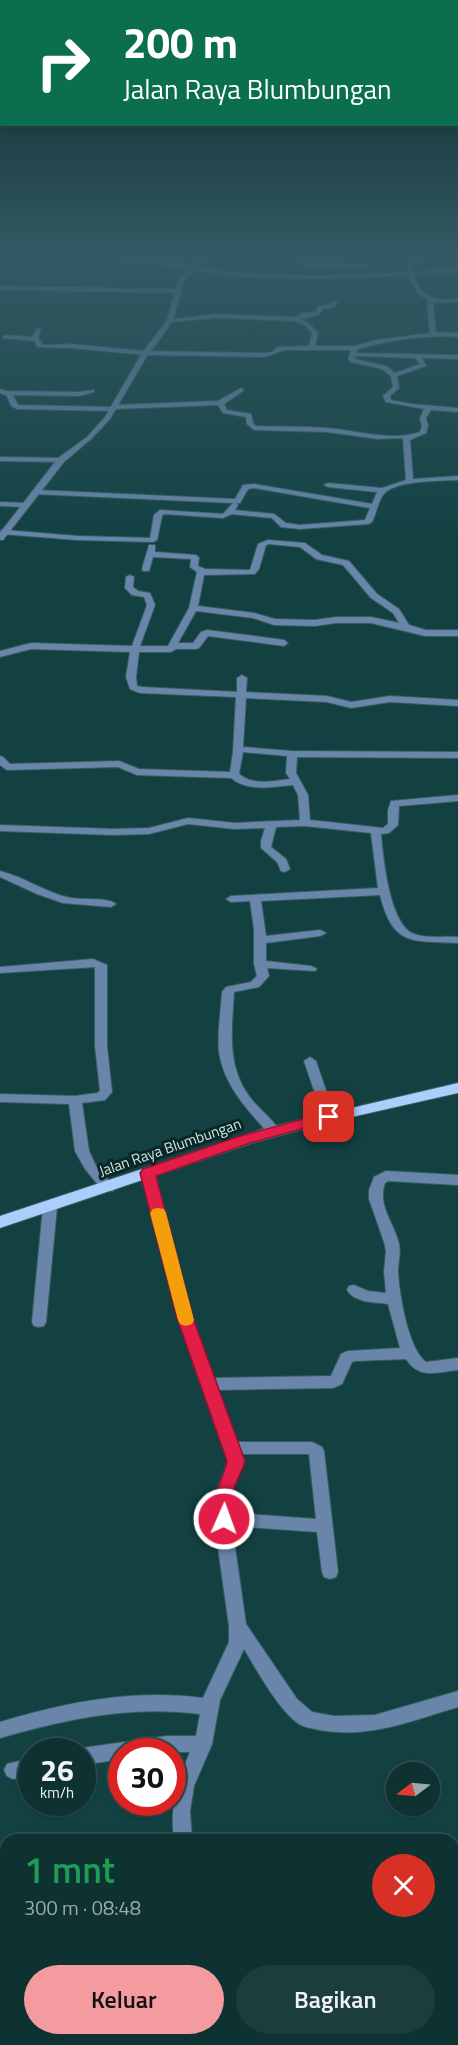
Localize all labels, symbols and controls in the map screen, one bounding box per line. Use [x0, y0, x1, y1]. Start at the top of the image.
text: 200 m [123, 10, 238, 74]
icon: right [24, 24, 102, 102]
text: Jalan Raya Blumbungan [123, 68, 392, 109]
pin [303, 1091, 354, 1142]
icon: arrive [312, 1100, 345, 1133]
street label: Jalan Raya Blumbungan [96, 1112, 244, 1182]
position arrow [192, 1487, 256, 1551]
speed limit sign: 30 [108, 1738, 186, 1816]
text: 26 [40, 1747, 74, 1793]
north arrow [386, 1762, 440, 1816]
map controls [386, 1762, 440, 1816]
text: km/h [40, 1781, 74, 1804]
text: 1 mnt [24, 1842, 115, 1897]
button: close [372, 1854, 435, 1917]
text: 300 m · 08:48 [24, 1892, 141, 1923]
button: Keluar [24, 1965, 224, 2034]
button: Bagikan [236, 1965, 435, 2034]

